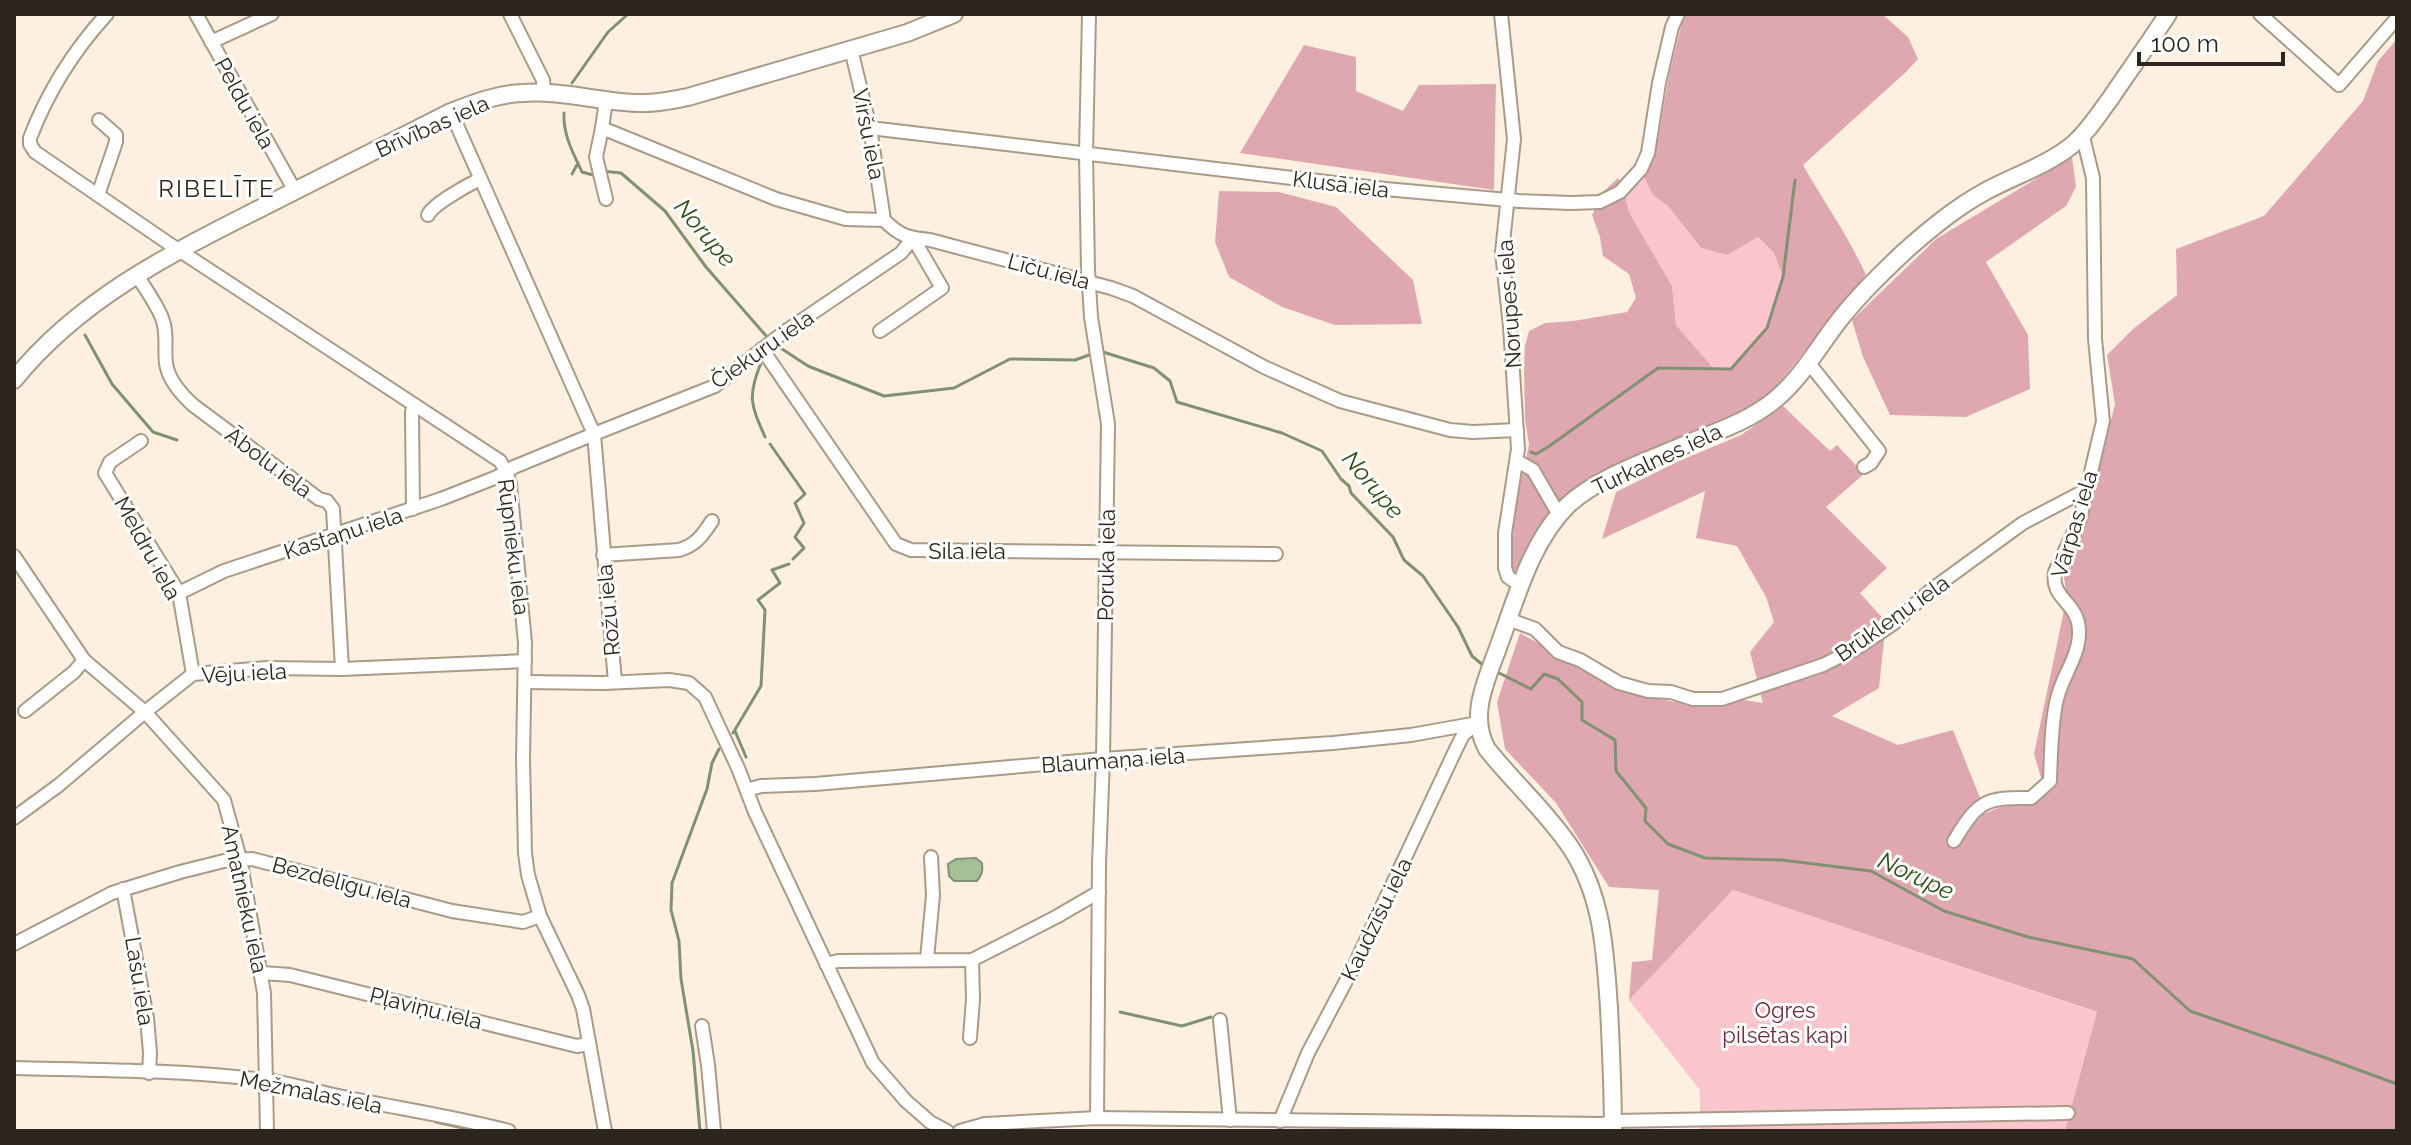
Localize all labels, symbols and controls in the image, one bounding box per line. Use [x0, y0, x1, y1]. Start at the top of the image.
scale bar [2139, 16, 2283, 66]
text: 100 m [2151, 29, 2219, 58]
street label: Peldu iela [209, 53, 281, 153]
street label: Viršu iela [847, 86, 891, 182]
street label: Brīvības iela [371, 89, 493, 163]
street label: Klusā iela [1291, 165, 1391, 203]
district label: RIBELĪTE [158, 174, 276, 203]
water label: Norupe [668, 193, 742, 273]
street label: Norupes iela [1492, 239, 1526, 369]
street label: Līču iela [1005, 248, 1093, 294]
street label: Čiekuru iela [706, 304, 818, 394]
street label: Turkalnes iela [1588, 418, 1726, 500]
street label: Ābolu iela [220, 421, 318, 503]
water label: Norupe [1336, 445, 1410, 525]
street label: Vārpas iela [2045, 467, 2103, 581]
street label: Rūpnieku iela [493, 477, 535, 617]
street label: Meldru iela [109, 492, 187, 604]
street label: Kastaņu iela [280, 502, 406, 564]
street label: Poruka iela [1092, 509, 1120, 621]
street label: Sila iela [928, 538, 1006, 564]
street label: Rožu iela [591, 563, 625, 657]
street label: Brūkleņu iela [1830, 569, 1954, 667]
street label: Vēju iela [201, 658, 287, 688]
street label: Blaumaņa iela [1040, 742, 1186, 778]
street label: Amatnieku iela [217, 822, 273, 976]
water label: Norupe [1874, 845, 1959, 906]
street label: Bezdelīgu iela [269, 851, 415, 913]
street label: Kaudzīšu iela [1335, 853, 1417, 985]
street label: Lašu iela [120, 935, 160, 1027]
street label: Pļaviņu iela [367, 981, 485, 1035]
park label: Ogres pilsētas kapi [1722, 997, 1848, 1048]
street label: Mežmalas iela [237, 1065, 385, 1119]

